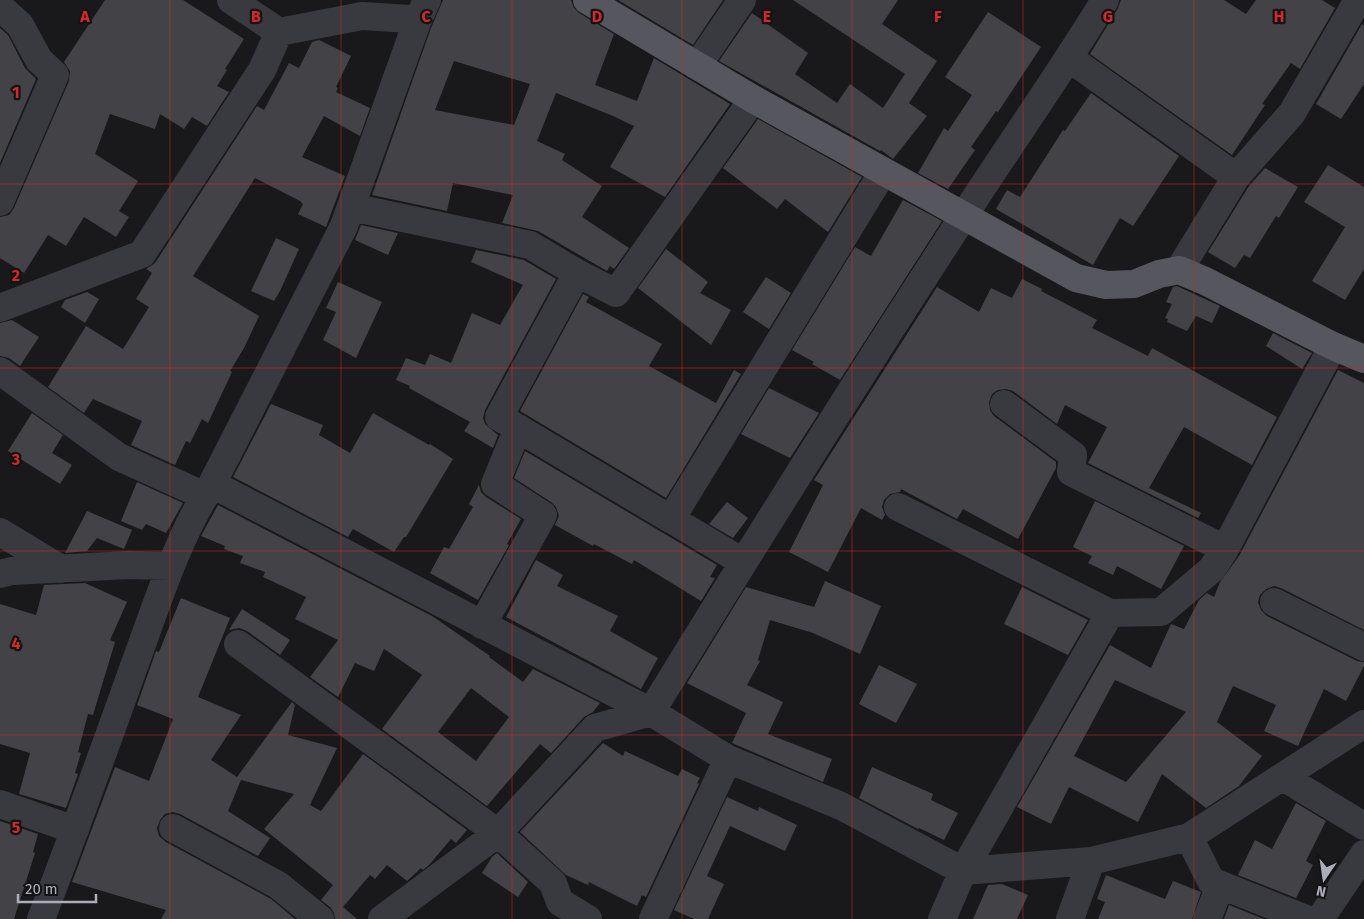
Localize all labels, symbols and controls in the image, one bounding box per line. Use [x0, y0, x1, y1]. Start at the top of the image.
text: A [79, 7, 90, 26]
text: B [251, 7, 261, 26]
text: C [421, 7, 431, 26]
text: D [592, 7, 602, 26]
text: E [763, 7, 771, 26]
text: F [934, 7, 942, 26]
text: G [1103, 7, 1113, 26]
text: H [1274, 7, 1284, 26]
text: 1 [12, 83, 20, 102]
text: 2 [12, 266, 20, 285]
text: 3 [11, 450, 20, 469]
text: 4 [11, 634, 21, 653]
text: 5 [12, 818, 21, 837]
north arrow [1299, 854, 1349, 904]
scale bar [18, 872, 95, 904]
text: 20 m [25, 880, 58, 898]
text: N [1315, 882, 1328, 901]

